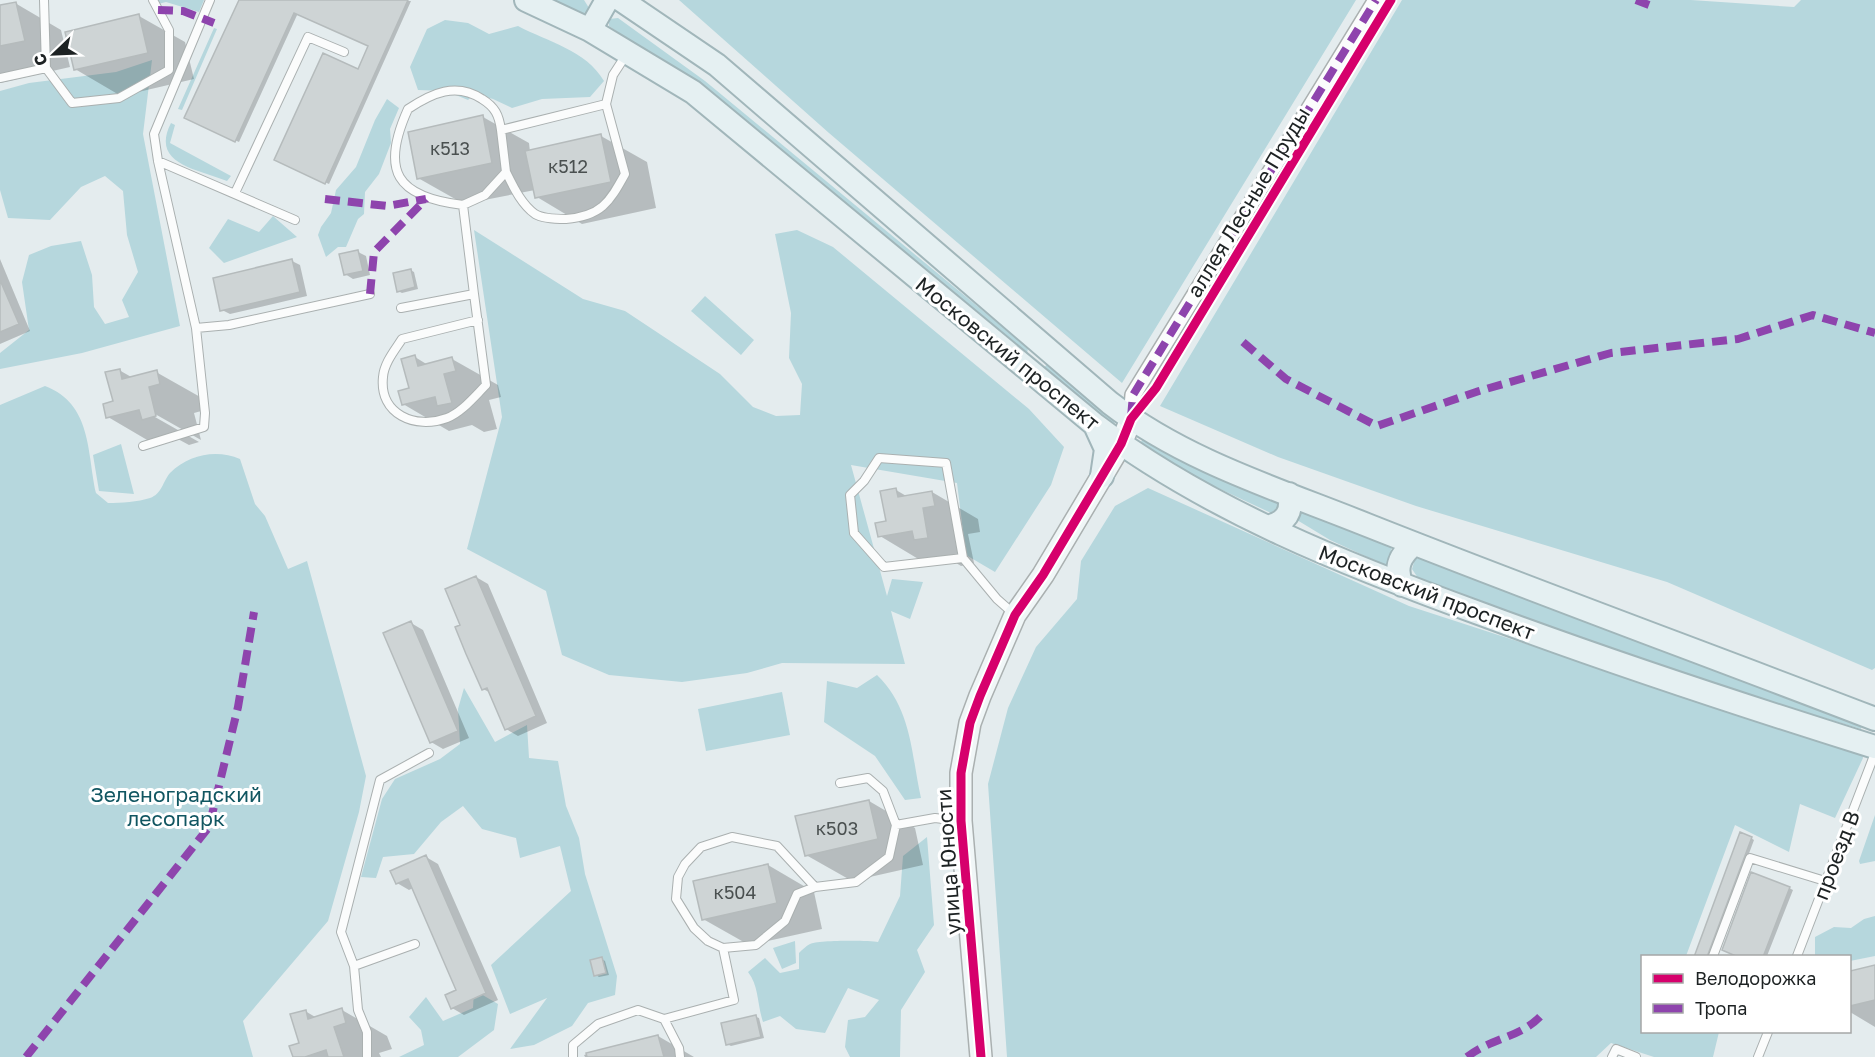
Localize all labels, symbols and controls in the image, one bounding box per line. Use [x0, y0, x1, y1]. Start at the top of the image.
north arrow [24, 24, 84, 84]
text: С [29, 51, 52, 69]
street label: аллея Лесные Пруды [1181, 102, 1315, 302]
house number: к513 [430, 137, 470, 159]
house number: к512 [548, 155, 588, 177]
street label: Московский проспект [911, 271, 1105, 435]
street label: Московский проспект [1315, 539, 1539, 645]
park label: Зеленоградский лесопарк [90, 781, 262, 831]
street label: улица Юности [930, 788, 966, 936]
street label: проезд B [1807, 807, 1865, 903]
house number: к503 [816, 817, 858, 839]
house number: к504 [714, 881, 756, 903]
legend [1641, 955, 1851, 1033]
text: Велодорожка [1695, 967, 1816, 989]
text: Тропа [1695, 997, 1747, 1019]

